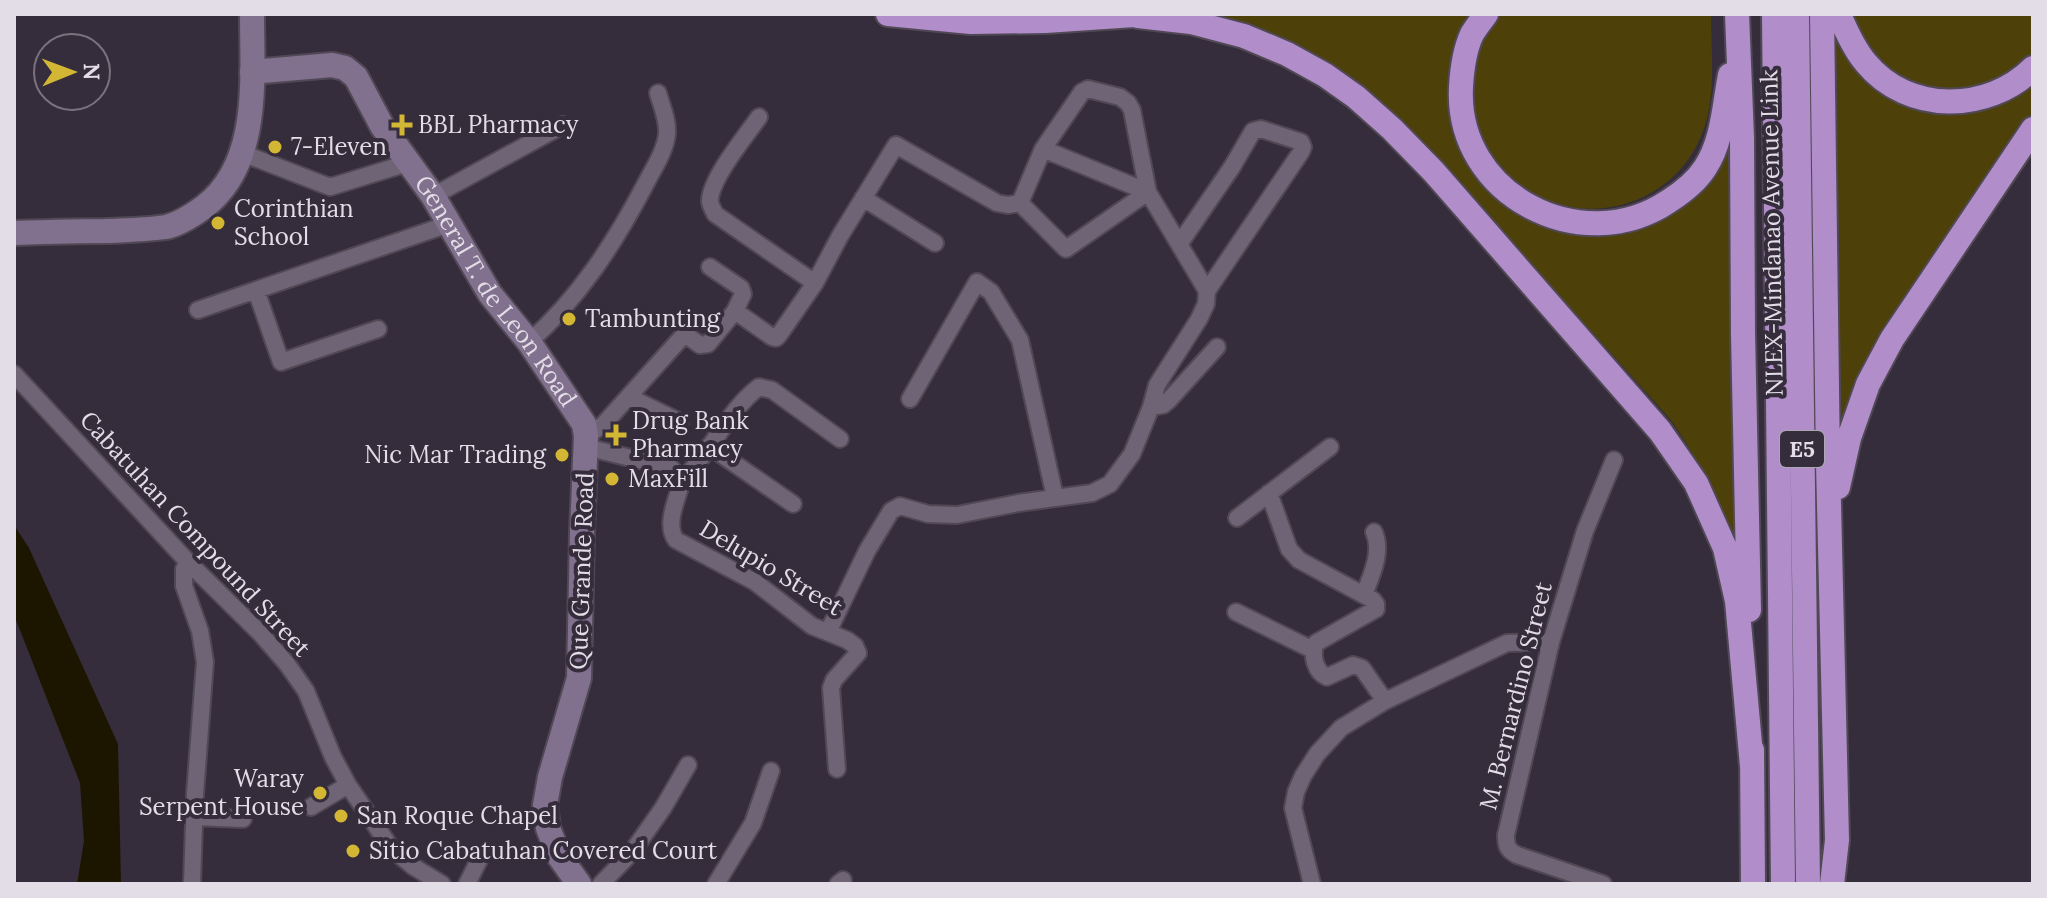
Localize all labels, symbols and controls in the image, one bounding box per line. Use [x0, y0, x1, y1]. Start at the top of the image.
north arrow [32, 32, 112, 112]
text: N [78, 63, 106, 80]
street label: NLEX-Mindanao Avenue Link [1753, 70, 1790, 396]
place label: BBL Pharmacy [418, 109, 579, 140]
marker: BBL Pharmacy [393, 116, 411, 134]
place label: 7-Eleven [291, 131, 387, 162]
marker: 7-Eleven [266, 138, 284, 156]
street label: General T. de Leon Road [408, 169, 584, 412]
place label: Corinthian School [234, 193, 354, 252]
marker: Corinthian School [209, 214, 227, 232]
place label: Tambunting [585, 303, 721, 334]
marker: Tambunting [560, 310, 578, 328]
street label: Cabatuhan Compound Street [73, 404, 318, 664]
place label: Drug Bank Pharmacy [632, 405, 749, 464]
marker: Drug Bank Pharmacy [607, 426, 625, 444]
road number: E5 [1780, 431, 1824, 467]
place label: Nic Mar Trading [364, 439, 547, 470]
marker: Nic Mar Trading [553, 446, 571, 464]
place label: MaxFill [628, 463, 708, 494]
marker: MaxFill [603, 470, 621, 488]
street label: Que Grande Road [563, 472, 600, 670]
street label: Delupio Street [694, 513, 849, 623]
street label: M. Bernardino Street [1472, 578, 1559, 813]
place label: Waray Serpent House [139, 763, 304, 822]
marker: Waray Serpent House [311, 784, 329, 802]
place label: San Roque Chapel [357, 800, 558, 831]
marker: San Roque Chapel [332, 807, 350, 825]
place label: Sitio Cabatuhan Covered Court [369, 835, 718, 866]
marker: Sitio Cabatuhan Covered Court [344, 842, 362, 860]

